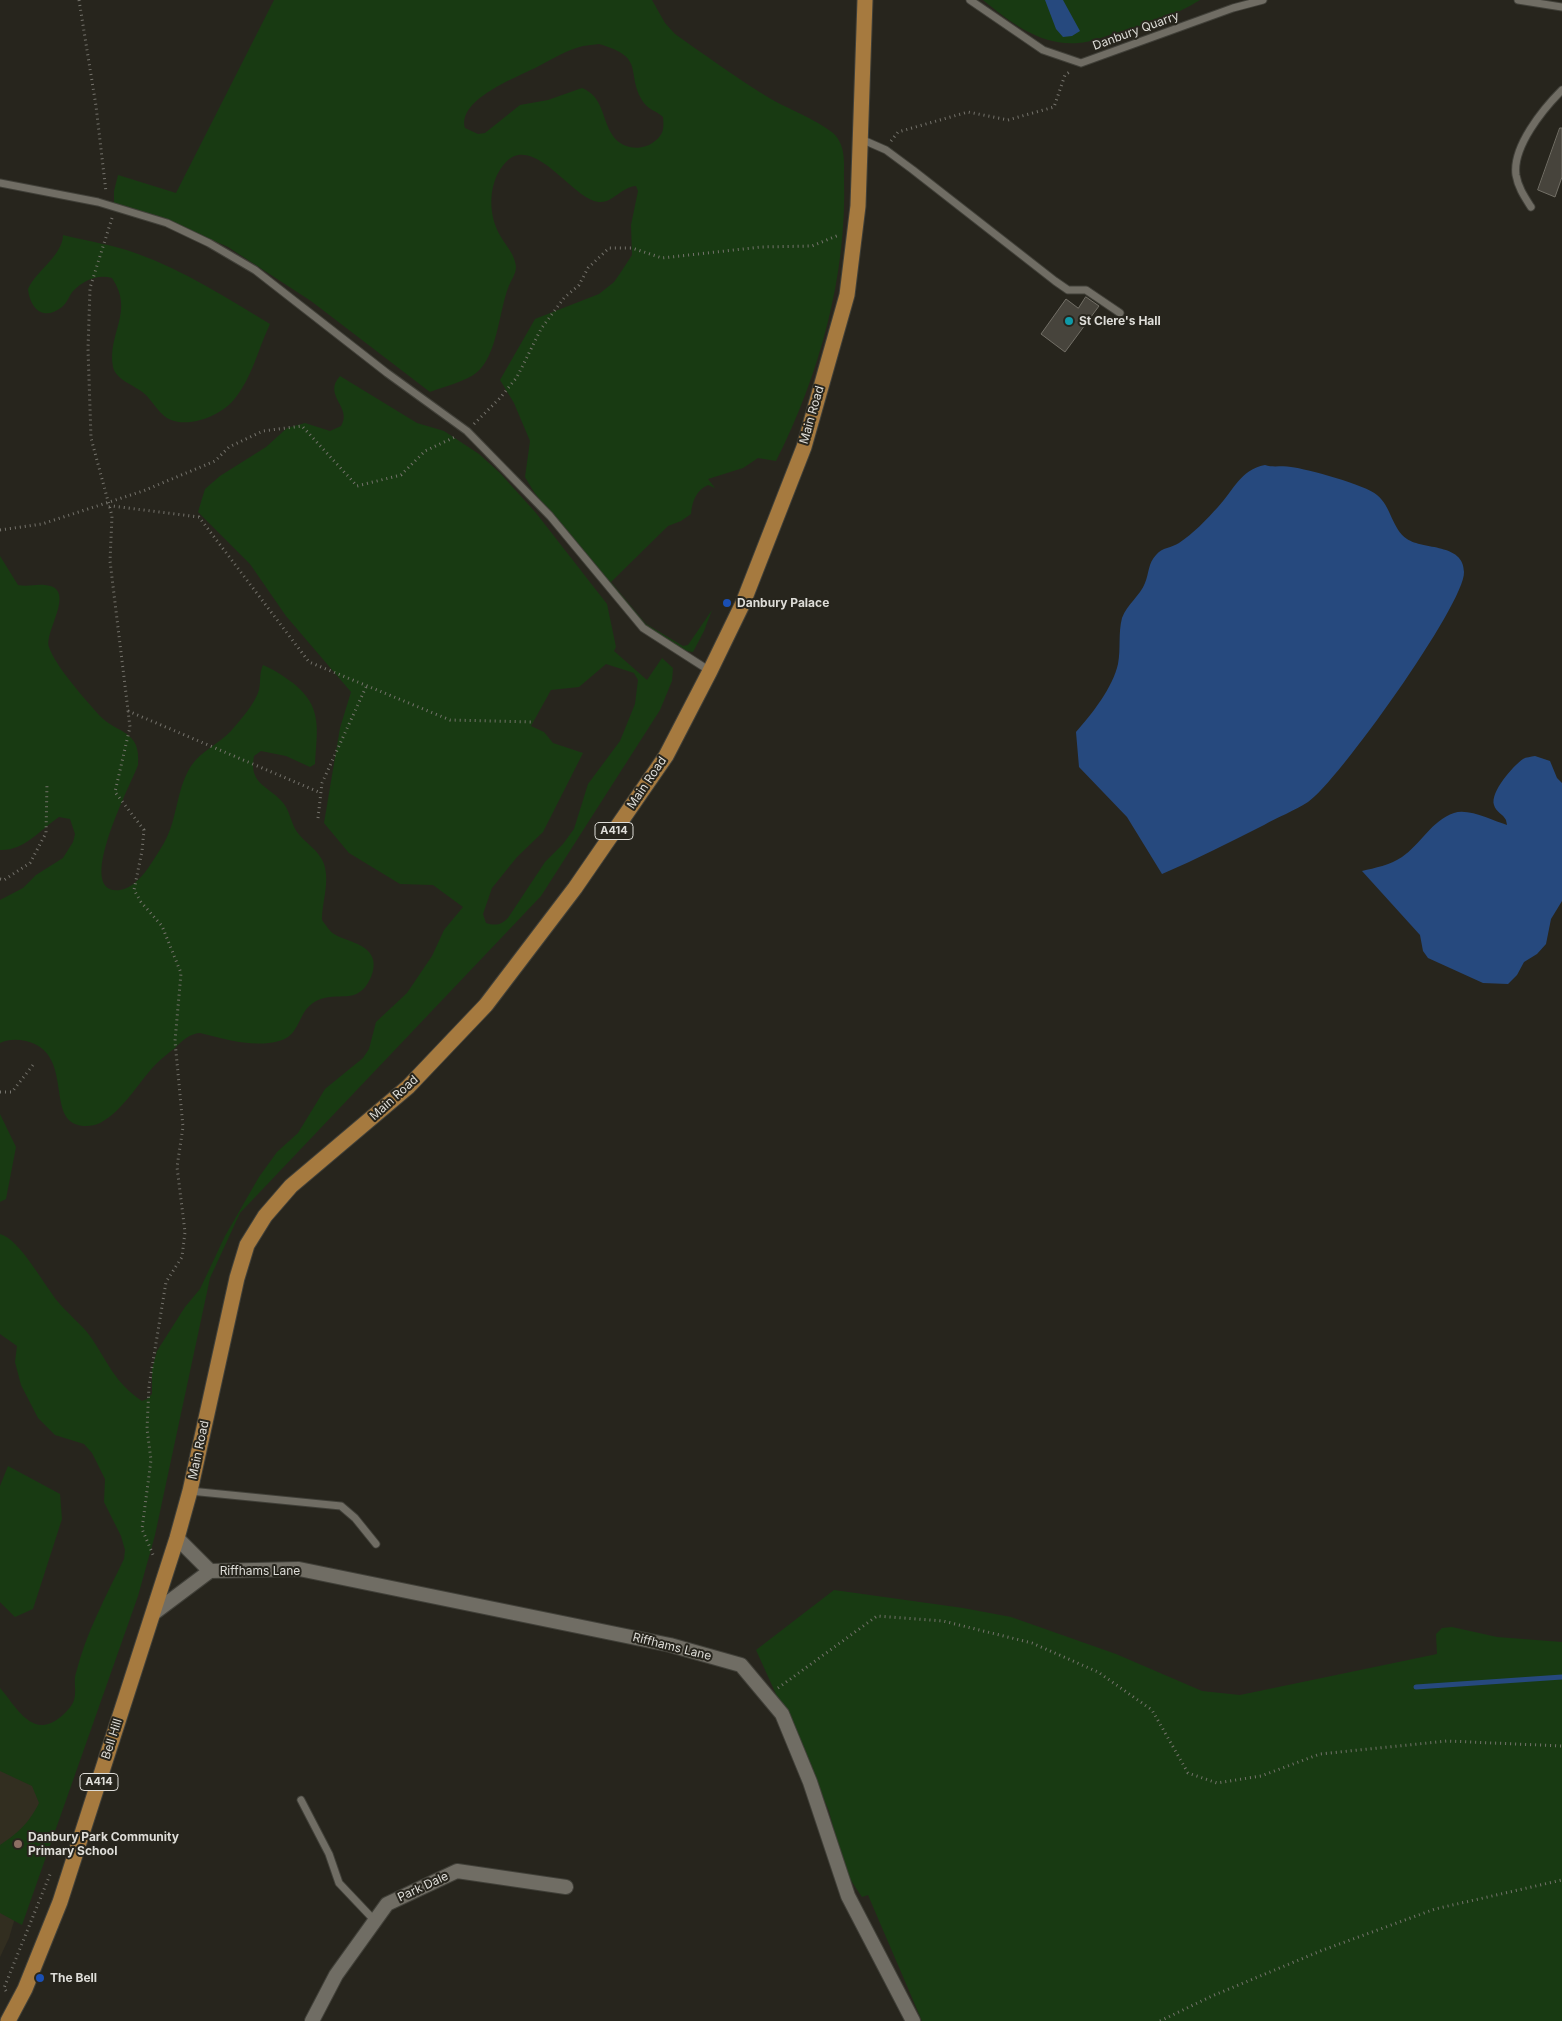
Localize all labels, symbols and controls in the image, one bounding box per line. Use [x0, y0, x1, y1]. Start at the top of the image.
street label: Danbury Quarry [1091, 9, 1181, 53]
place label: St Clere's Hall [1079, 314, 1161, 328]
marker: St Clere's Hall [1063, 315, 1075, 327]
street label: Main Road [797, 384, 827, 446]
place label: Danbury Palace [737, 596, 829, 610]
marker: Danbury Palace [721, 597, 733, 609]
street label: Main Road [624, 754, 670, 812]
road number: A414 [595, 822, 633, 839]
street label: Main Road [367, 1073, 421, 1123]
street label: Main Road [186, 1419, 212, 1481]
street label: Riffhams Lane [220, 1564, 300, 1578]
street label: Riffhams Lane [631, 1630, 713, 1664]
street label: Bell Hill [99, 1717, 125, 1761]
road number: A414 [80, 1774, 118, 1790]
place label: Danbury Park Community Primary School [28, 1830, 179, 1858]
marker: Danbury Park Community Primary School [12, 1838, 24, 1850]
street label: Park Dale [395, 1869, 451, 1905]
place label: The Bell [50, 1971, 97, 1985]
marker: The Bell [34, 1972, 46, 1984]

